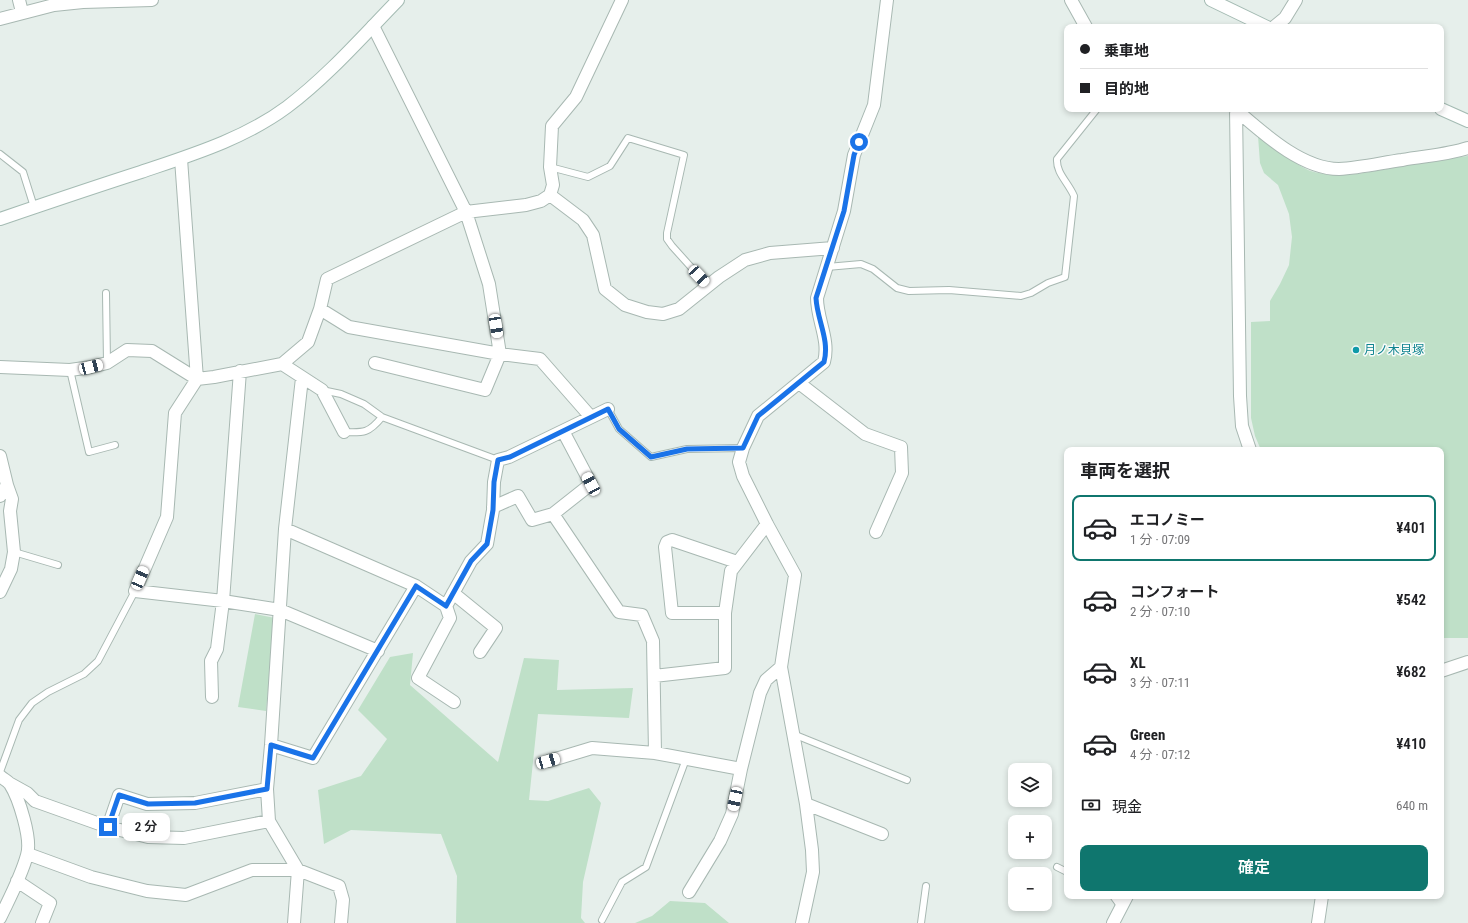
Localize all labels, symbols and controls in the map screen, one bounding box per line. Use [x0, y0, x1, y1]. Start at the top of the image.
text: 乗車地 [1104, 42, 1149, 60]
text: 目的地 [1104, 80, 1149, 98]
route start [850, 133, 868, 151]
car [686, 263, 712, 289]
car [488, 313, 504, 339]
place label: 月ノ木貝塚 [1364, 343, 1424, 357]
marker: 月ノ木貝塚 [1351, 345, 1361, 355]
car [78, 358, 104, 376]
text: 車両を選択 [1080, 460, 1170, 481]
car [580, 471, 602, 497]
icon: car [1082, 510, 1118, 546]
text: エコノミー [1130, 511, 1205, 529]
text: ¥401 [1396, 519, 1426, 537]
text: 1 分 · 07:09 [1130, 532, 1190, 547]
car [130, 565, 150, 591]
icon: car [1082, 582, 1118, 618]
text: コンフォート [1130, 583, 1220, 601]
text: ¥542 [1396, 591, 1426, 609]
text: 2 分 · 07:10 [1130, 604, 1190, 619]
icon: car [1082, 654, 1118, 690]
text: XL [1130, 654, 1146, 672]
text: ¥682 [1396, 663, 1426, 681]
text: 3 分 · 07:11 [1130, 675, 1190, 690]
icon: car [1082, 726, 1118, 762]
text: Green [1130, 726, 1165, 744]
text: ¥410 [1396, 735, 1426, 753]
text: 4 分 · 07:12 [1130, 747, 1190, 762]
car [535, 752, 561, 770]
map controls [1008, 763, 1052, 911]
button: layers [1008, 763, 1052, 807]
car [727, 786, 743, 812]
icon: cash [1080, 794, 1102, 816]
text: 現金 [1112, 798, 1142, 816]
text: 640 m [1396, 798, 1428, 813]
callout: 2 分 [122, 813, 170, 841]
button: + [1008, 815, 1052, 859]
route end [99, 818, 117, 836]
text: 2 分 [135, 819, 157, 834]
button: 確定 [1080, 845, 1428, 891]
button: − [1008, 867, 1052, 911]

